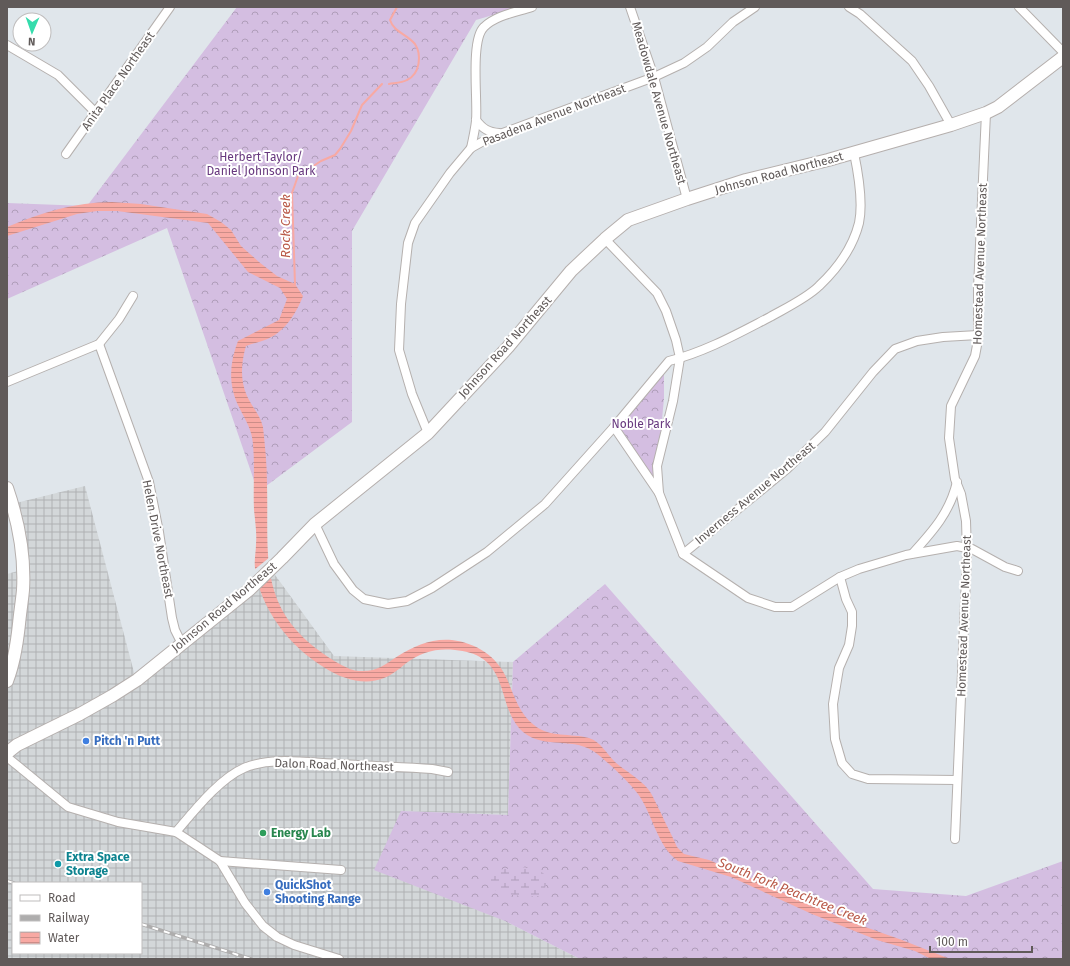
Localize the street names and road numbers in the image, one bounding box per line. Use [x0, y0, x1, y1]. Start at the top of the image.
street label: Meadowdale Avenue Northeast [629, 20, 689, 187]
street label: Anita Place Northeast [79, 28, 158, 133]
street label: Pasadena Avenue Northeast [480, 81, 628, 149]
street label: Johnson Road Northeast [713, 149, 845, 197]
street label: Homestead Avenue Northeast [970, 182, 990, 345]
street label: Johnson Road Northeast [456, 293, 555, 401]
street label: Inverness Avenue Northeast [692, 438, 818, 547]
street label: Helen Drive Northeast [140, 479, 176, 600]
street label: Homestead Avenue Northeast [954, 534, 974, 697]
street label: Johnson Road Northeast [169, 559, 280, 655]
street label: Dalon Road Northeast [274, 756, 395, 774]

